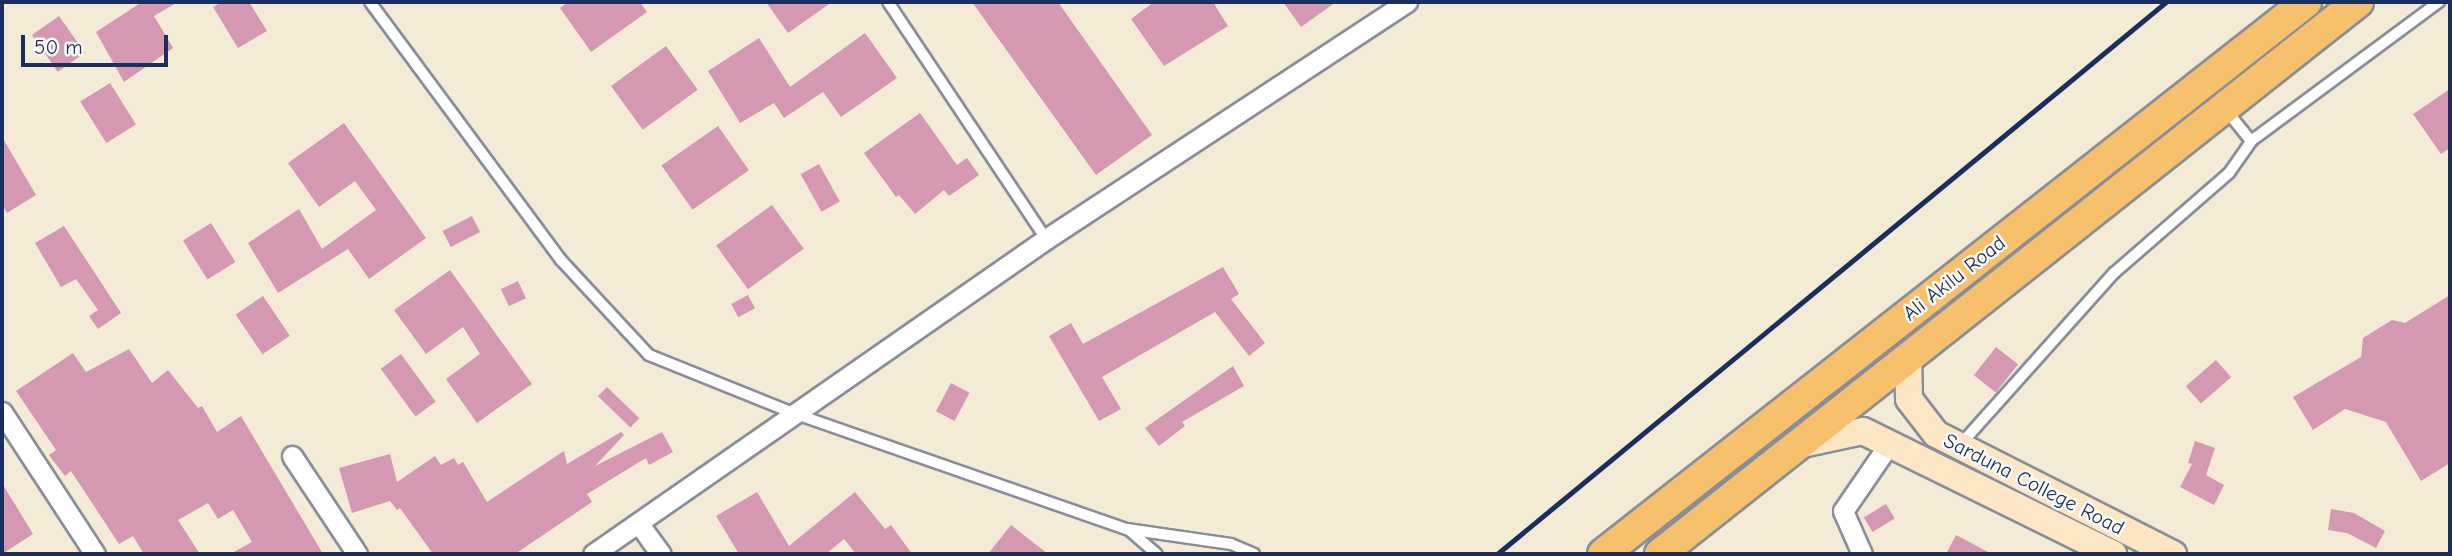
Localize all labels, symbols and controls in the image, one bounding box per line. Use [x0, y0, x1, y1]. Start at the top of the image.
scale bar [24, 21, 172, 65]
text: 50 m [34, 35, 83, 59]
street label: Ali Akilu Road [1898, 230, 2010, 326]
street label: Sarduna College Road [1940, 428, 2128, 540]

